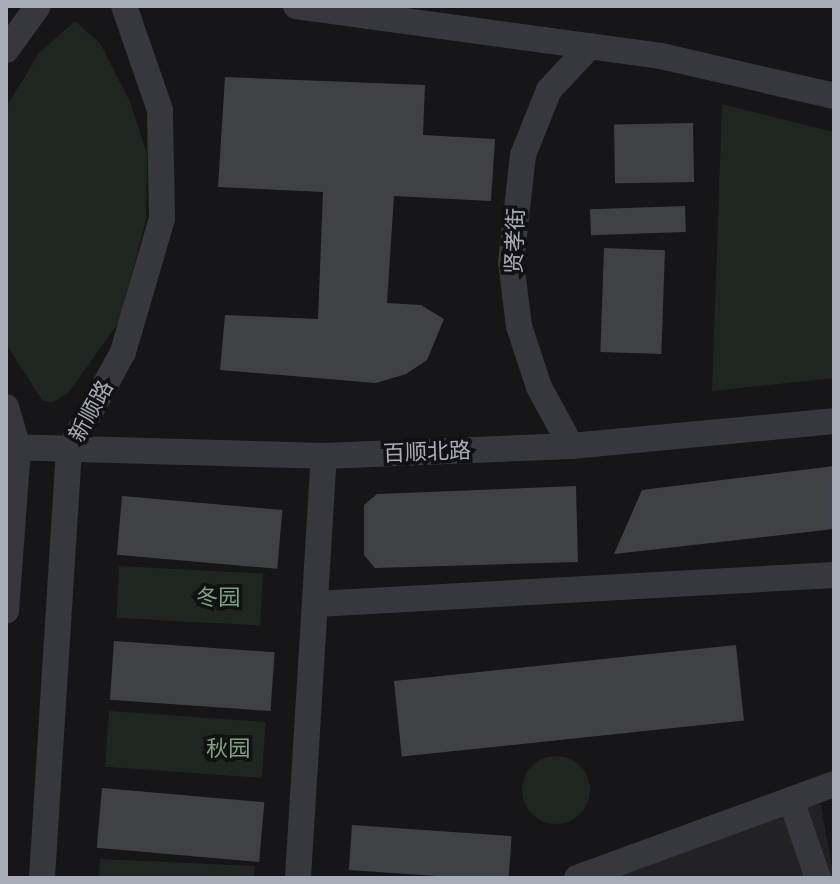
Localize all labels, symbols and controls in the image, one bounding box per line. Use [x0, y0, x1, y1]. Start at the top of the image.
street label: 贤孝街 [501, 208, 529, 274]
street label: 新顺路 [63, 376, 119, 446]
street label: 百顺北路 [383, 437, 471, 467]
park label: 冬园 [196, 585, 240, 611]
park label: 秋园 [206, 736, 250, 762]

